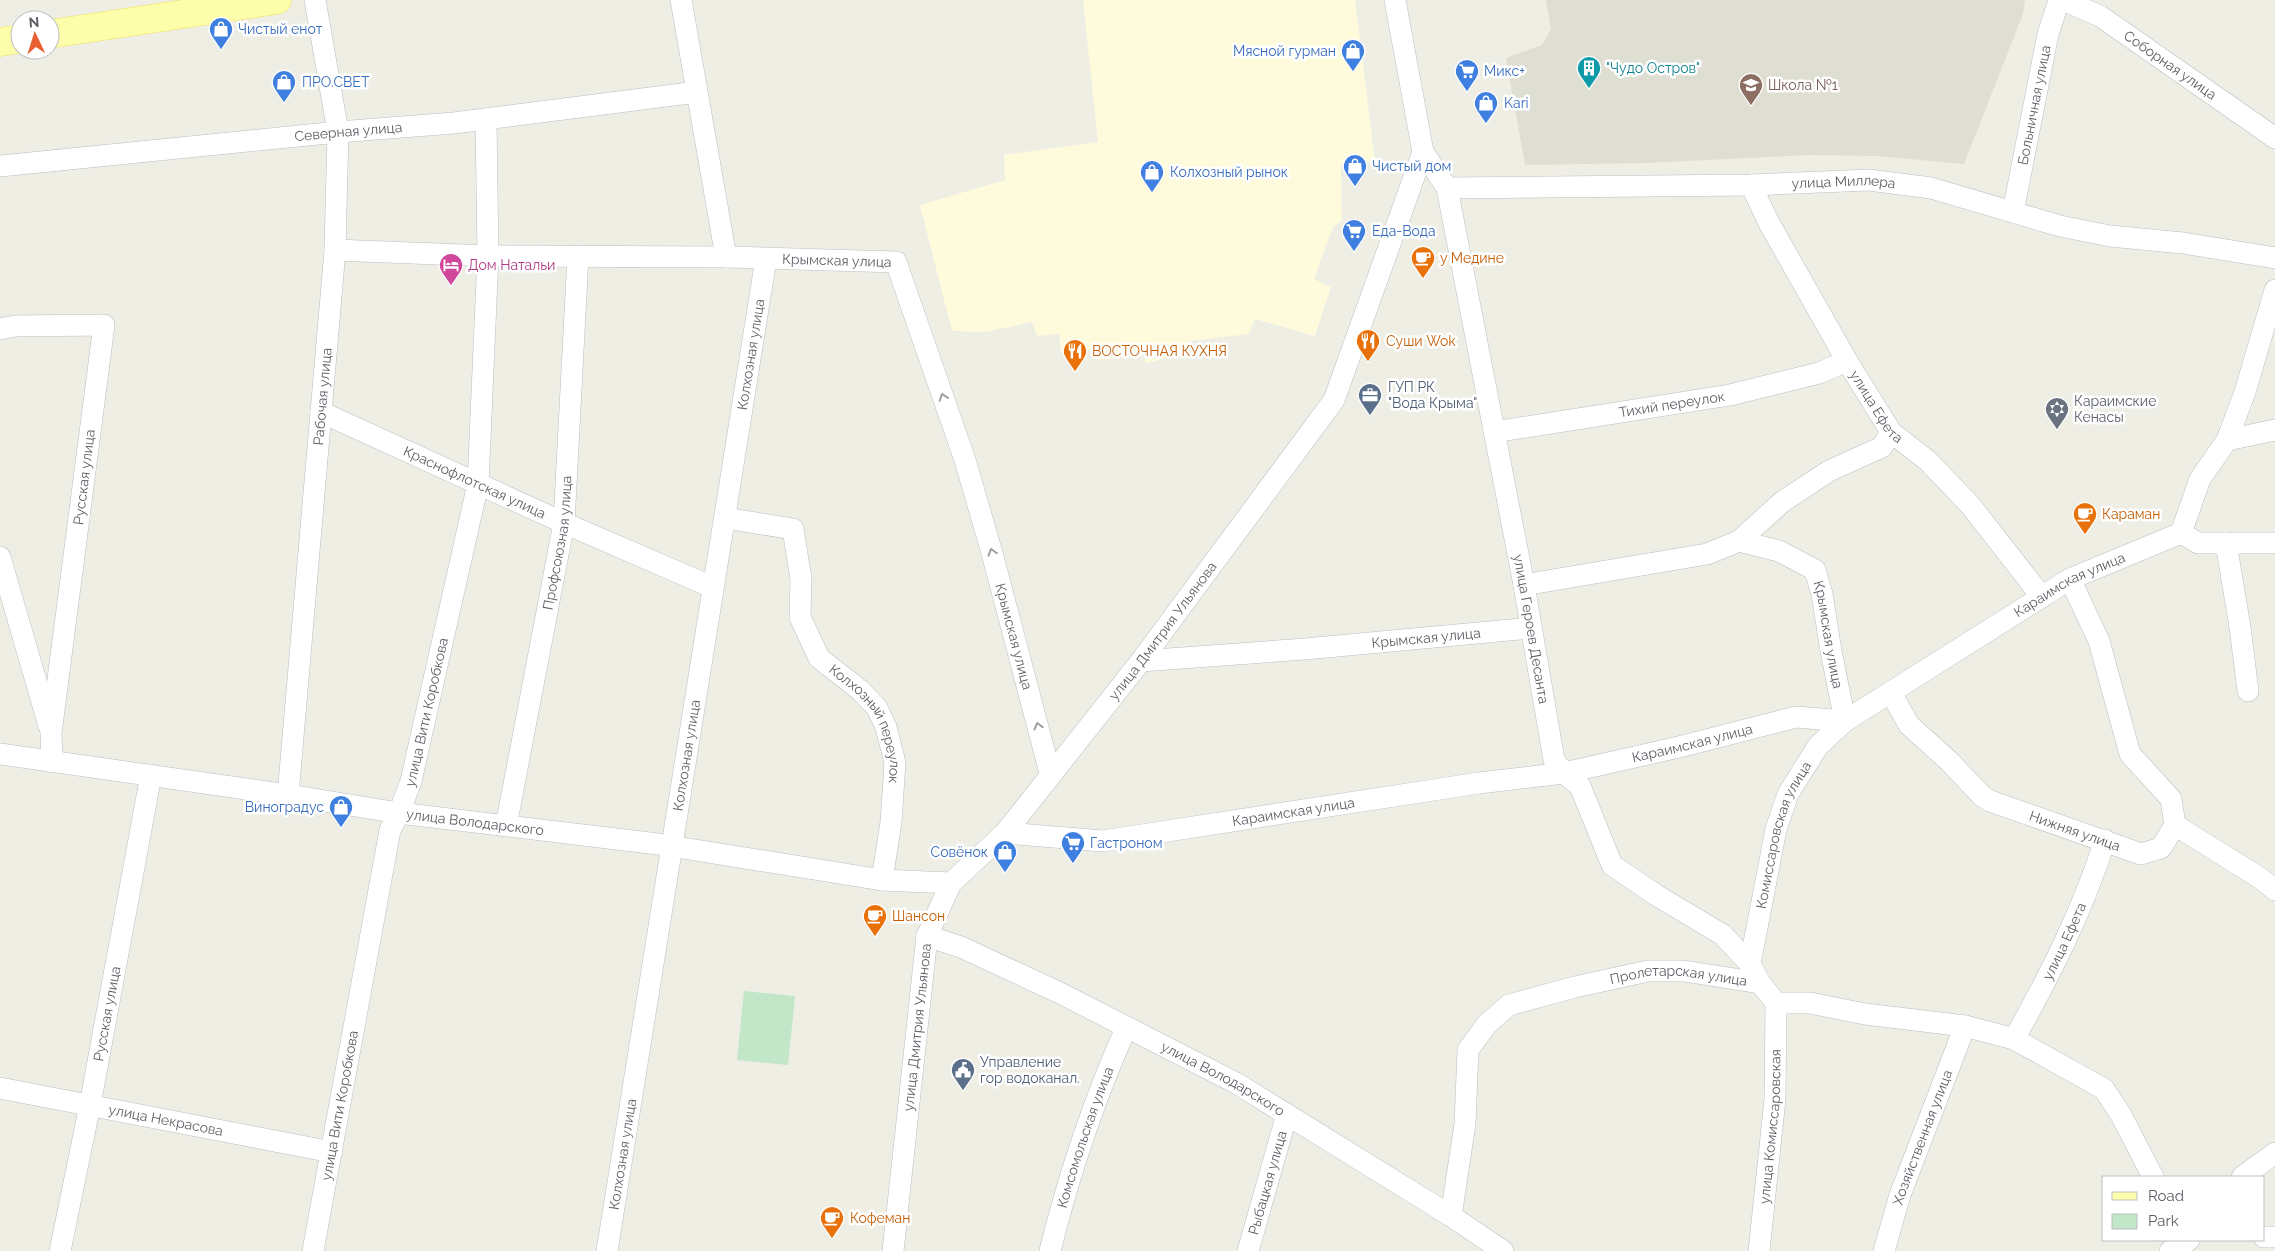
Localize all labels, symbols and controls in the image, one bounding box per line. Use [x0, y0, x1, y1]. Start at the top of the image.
north arrow [10, 10, 60, 60]
text: N [28, 14, 40, 30]
shop icon: Чистый енот [208, 16, 234, 50]
place label: Чистый енот [238, 21, 323, 37]
street label: Соборная улица [2121, 27, 2220, 103]
shop icon: Мясной гурман [1340, 38, 1366, 72]
place label: Мясной гурман [1233, 43, 1336, 59]
street label: Больничная улица [2014, 44, 2054, 166]
building icon: "Чудо Остров" [1576, 55, 1602, 89]
supermarket icon: Микс+ [1454, 58, 1480, 92]
place label: "Чудо Остров" [1606, 60, 1700, 76]
place label: Микс+ [1484, 63, 1525, 79]
shop icon: ПРО.СВЕТ [271, 69, 297, 103]
school or university icon: Школа №1 [1738, 72, 1764, 106]
place label: ПРО.СВЕТ [302, 74, 370, 90]
place label: Школа №1 [1768, 77, 1838, 93]
shop icon: Kari [1473, 90, 1499, 124]
place label: Kari [1504, 95, 1529, 111]
street label: Северная улица [294, 119, 403, 144]
shop icon: Чистый дом [1342, 153, 1368, 187]
place label: Чистый дом [1372, 158, 1451, 174]
shop icon: Колхозный рынок [1139, 159, 1165, 193]
place label: Колхозный рынок [1170, 164, 1288, 180]
street label: улица Миллера [1791, 172, 1897, 191]
supermarket icon: Еда-Вода [1341, 218, 1367, 252]
place label: Еда-Вода [1372, 223, 1436, 239]
cafe icon: у Медине [1410, 245, 1436, 279]
place label: у Медине [1440, 250, 1504, 266]
street label: Крымская улица [782, 251, 892, 270]
hotel icon: Дом Натальи [438, 252, 464, 286]
place label: Дом Натальи [468, 257, 555, 273]
street label: Колхозная улица [734, 298, 768, 411]
restaurant icon: Суши Wok [1355, 328, 1381, 362]
place label: Суши Wok [1386, 333, 1456, 349]
restaurant icon: ВОСТОЧНАЯ КУХНЯ [1062, 338, 1088, 372]
place label: ВОСТОЧНАЯ КУХНЯ [1092, 343, 1227, 359]
street label: Рабочая улица [310, 347, 335, 446]
street label: улица Ефета [1847, 367, 1906, 446]
place label: ГУП РК "Вода Крыма" [1388, 379, 1477, 411]
office icon: ГУП РК "Вода Крыма" [1357, 382, 1383, 416]
street label: Тихий переулок [1618, 388, 1726, 420]
one-way arrow [939, 393, 949, 402]
place label: Караимские Кенасы [2074, 393, 2156, 425]
synagogue icon: Караимские Кенасы [2044, 396, 2070, 430]
street label: Русская улица [70, 428, 98, 526]
street label: Краснофлотская улица [401, 443, 548, 522]
street label: Профсоюзная улица [540, 475, 574, 611]
cafe icon: Караман [2072, 501, 2098, 535]
place label: Караман [2102, 506, 2160, 522]
one-way arrow [987, 549, 997, 557]
street label: Караимская улица [2011, 549, 2127, 620]
street label: улица Героев Десанта [1510, 553, 1552, 705]
street label: улица Дмитрия Ульянова [1105, 559, 1220, 703]
street label: Крымская улица [1810, 579, 1846, 690]
street label: Крымская улица [992, 581, 1036, 691]
street label: Крымская улица [1371, 625, 1481, 651]
street label: улица Вити Коробкова [402, 636, 451, 789]
street label: Колхозный переулок [826, 661, 903, 784]
street label: Колхозная улица [670, 698, 703, 812]
street label: Караимская улица [1630, 720, 1754, 765]
one-way arrow [1033, 722, 1044, 731]
street label: Комиссаровская улица [1753, 758, 1814, 910]
shop icon: Виноградус [328, 794, 354, 828]
street label: Караимская улица [1231, 794, 1356, 829]
place label: Виноградус [245, 799, 324, 815]
street label: улица Володарского [405, 806, 545, 838]
street label: Нижняя улица [2027, 807, 2122, 854]
supermarket icon: Гастроном [1060, 830, 1086, 864]
place label: Гастроном [1090, 835, 1163, 851]
shop icon: Совёнок [992, 839, 1018, 873]
place label: Совёнок [931, 844, 988, 860]
street label: улица Ефета [2039, 900, 2089, 983]
cafe icon: Шансон [862, 903, 888, 937]
place label: Шансон [892, 908, 945, 924]
street label: улица Дмитрия Ульянова [900, 943, 934, 1112]
street label: Пролетарская улица [1608, 963, 1748, 989]
street label: Русская улица [90, 965, 124, 1062]
street label: улица Вити Коробкова [318, 1029, 361, 1182]
street label: улица Володарского [1159, 1038, 1288, 1119]
street label: улица Комиссаровская [1756, 1049, 1784, 1205]
place label: Управление гор водоканал. [980, 1054, 1080, 1086]
public building icon: Управление гор водоканал. [950, 1057, 976, 1091]
street label: Комсомольская улица [1054, 1064, 1117, 1210]
street label: Хозяйственная улица [1890, 1068, 1955, 1207]
street label: Колхозная улица [606, 1097, 639, 1211]
street label: улица Некрасова [107, 1101, 225, 1139]
street label: Рыбацкая улица [1245, 1129, 1290, 1237]
legend [2102, 1176, 2265, 1241]
text: Road [2148, 1187, 2184, 1205]
cafe icon: Кофеман [819, 1205, 845, 1239]
place label: Кофеман [850, 1210, 910, 1226]
text: Park [2148, 1212, 2179, 1230]

